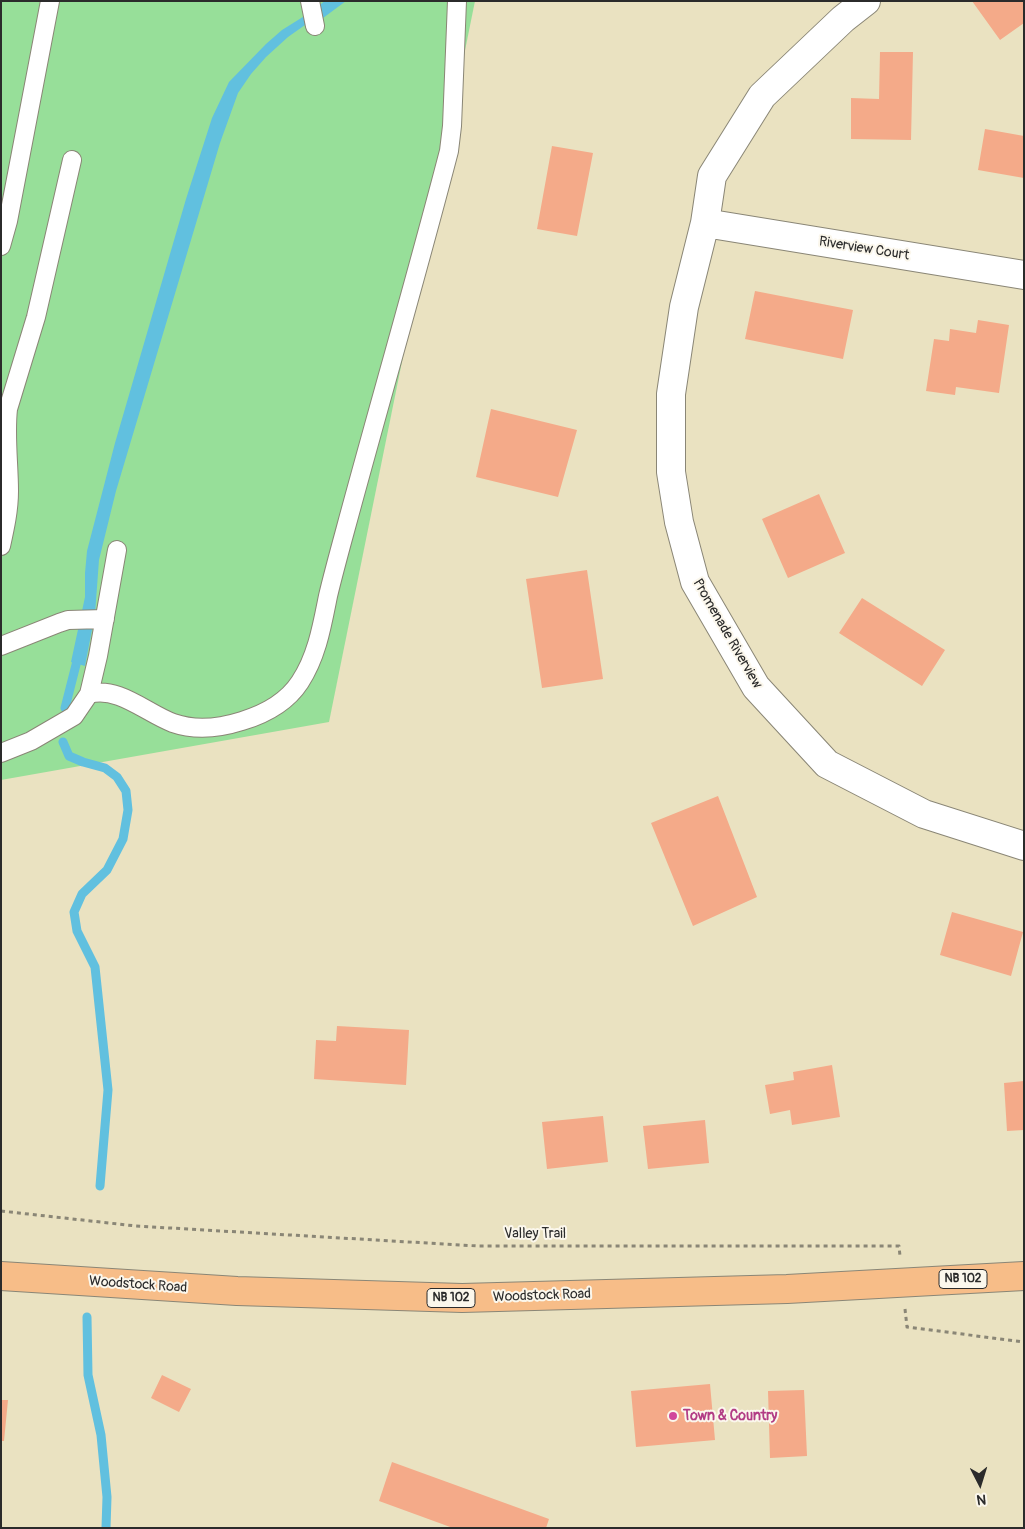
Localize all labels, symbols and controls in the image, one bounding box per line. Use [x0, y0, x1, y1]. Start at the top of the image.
street label: Riverview Court [818, 234, 910, 264]
street label: Promenade Riverview [689, 576, 765, 692]
street label: Valley Trail [504, 1226, 566, 1242]
road number: NB 102 [939, 1270, 987, 1288]
street label: Woodstock Road [88, 1273, 188, 1297]
street label: Woodstock Road [493, 1286, 591, 1306]
road number: NB 102 [427, 1289, 475, 1308]
place label: Town & Country [683, 1408, 777, 1424]
marker: Town & Country [667, 1410, 679, 1422]
north arrow [955, 1459, 1005, 1509]
text: N [976, 1491, 987, 1508]

